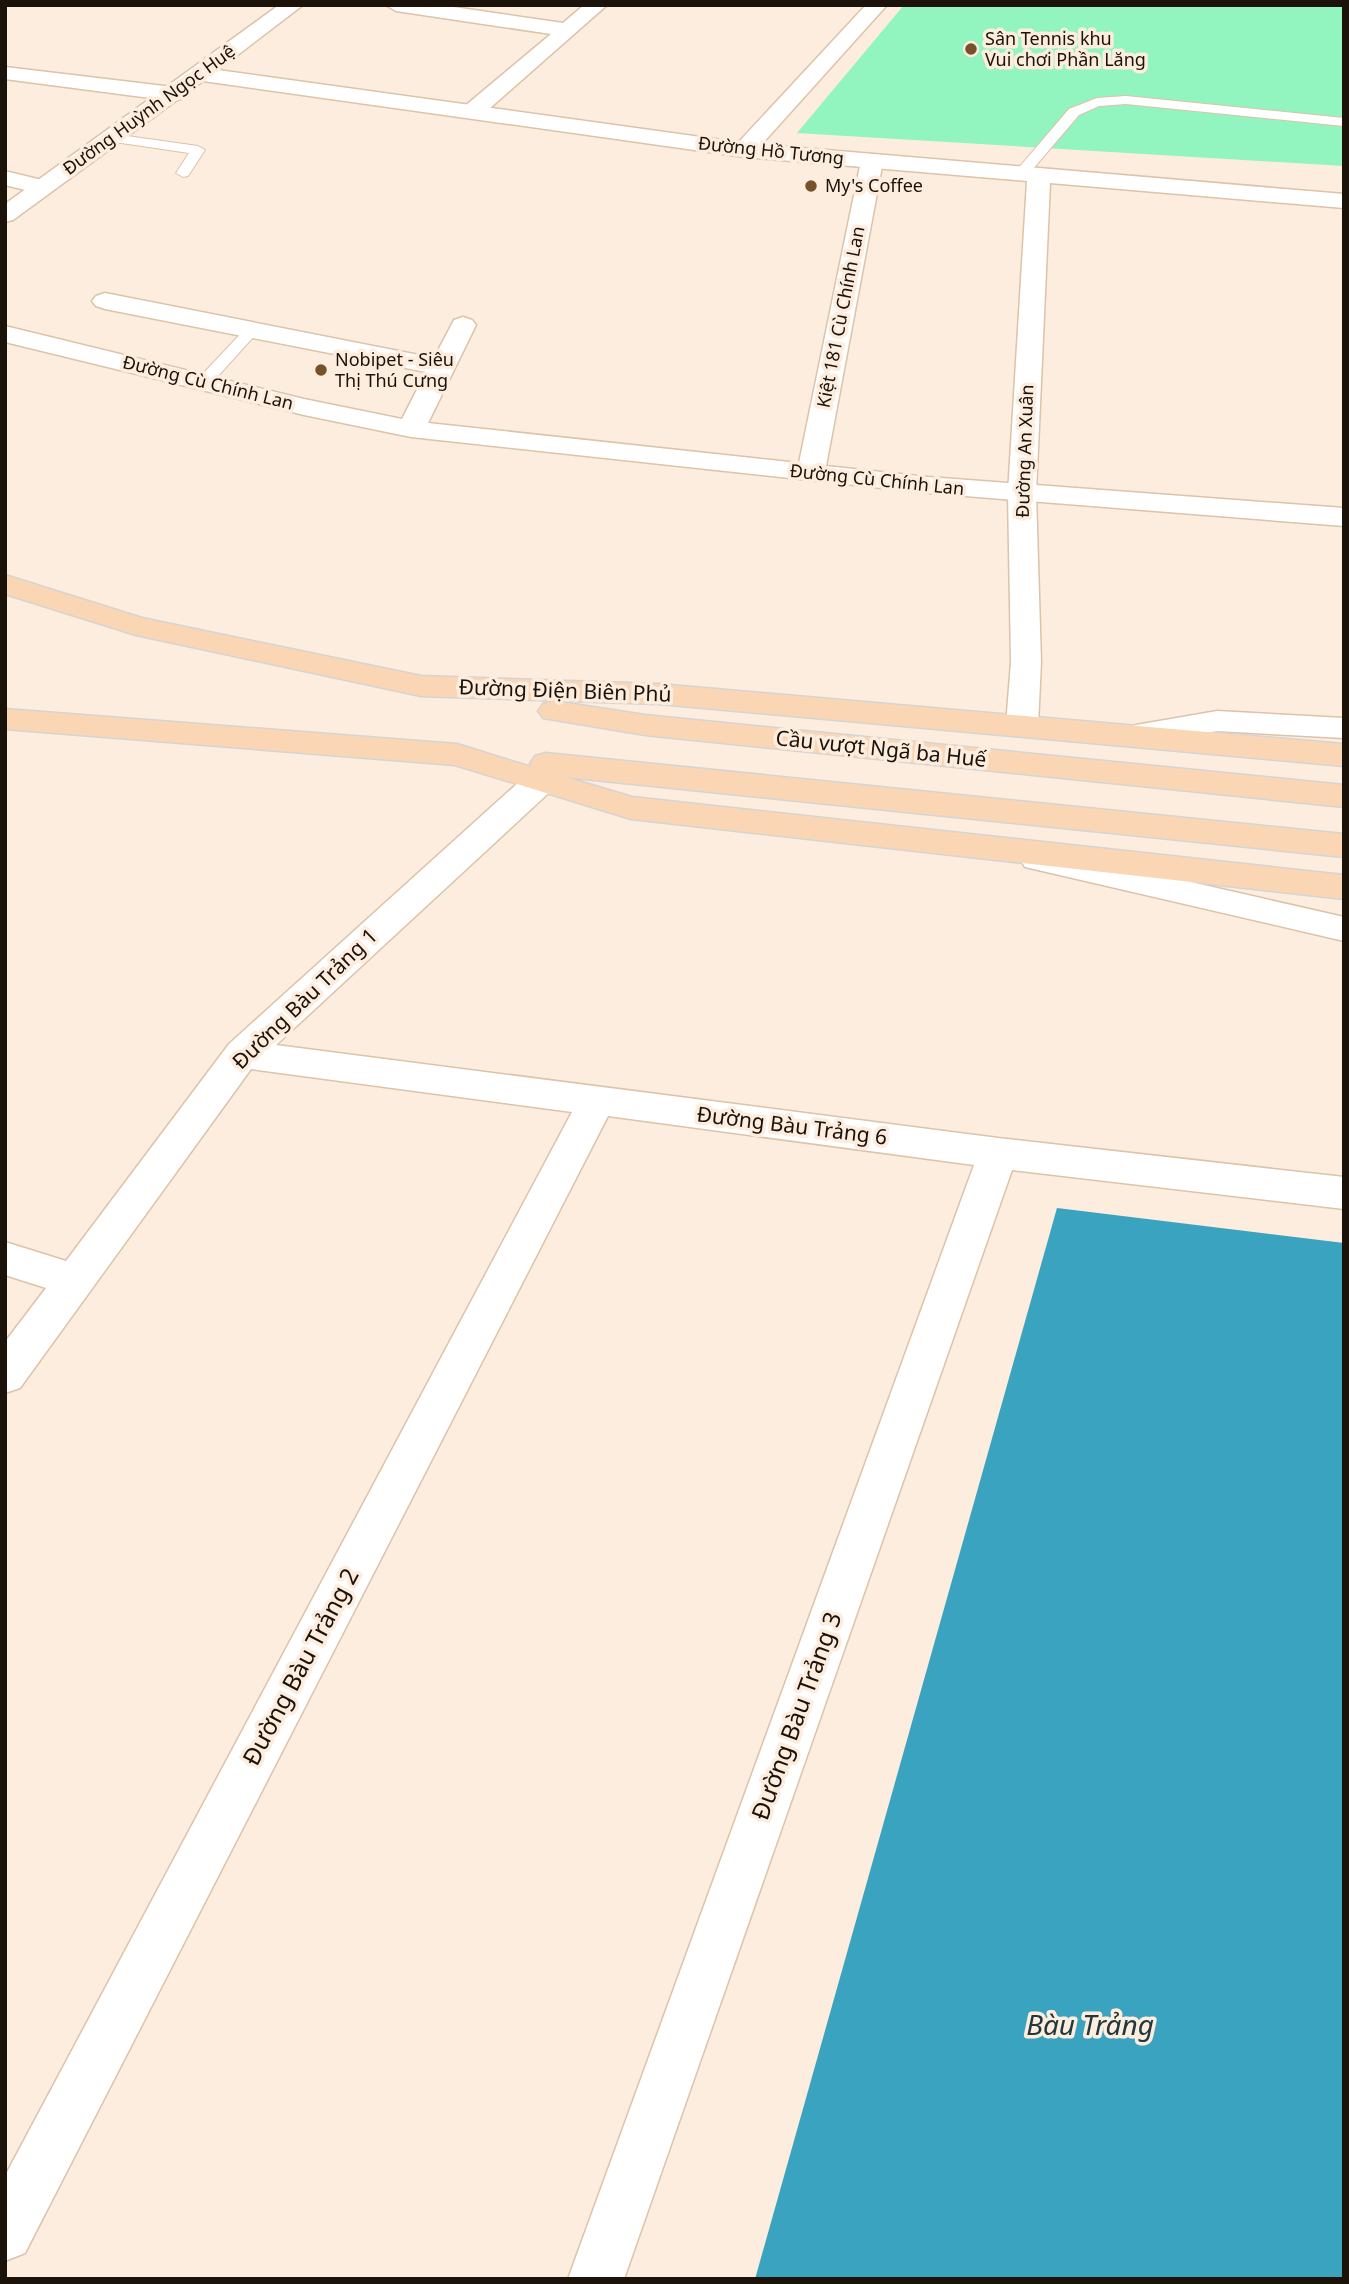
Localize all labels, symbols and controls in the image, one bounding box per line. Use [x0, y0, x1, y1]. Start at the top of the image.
place label: Sân Tennis khu Vui chơi Phần Lăng [985, 26, 1146, 71]
street label: Đường Huỳnh Ngọc Huệ [57, 39, 239, 180]
marker: Sân Tennis khu Vui chơi Phần Lăng [963, 41, 979, 57]
street label: Đường Hồ Tương [697, 130, 845, 170]
place label: My's Coffee [825, 173, 923, 197]
marker: My's Coffee [803, 178, 819, 194]
street label: Kiệt 181 Cù Chính Lan [811, 224, 869, 410]
place label: Nobipet - Siêu Thị Thú Cưng [335, 347, 454, 392]
street label: Đường Cù Chính Lan [120, 349, 296, 415]
marker: Nobipet - Siêu Thị Thú Cưng [313, 362, 329, 378]
street label: Đường An Xuân [1010, 384, 1038, 518]
street label: Đường Cù Chính Lan [789, 458, 965, 500]
street label: Đường Điện Biên Phủ [458, 672, 672, 708]
street label: Cầu vượt Ngã ba Huế [774, 723, 988, 773]
street label: Đường Bàu Trảng 1 [226, 922, 383, 1075]
street label: Đường Bàu Trảng 6 [695, 1099, 889, 1151]
street label: Đường Bàu Trảng 2 [234, 1562, 366, 1771]
street label: Đường Bàu Trảng 3 [743, 1607, 849, 1824]
water label: Bàu Trảng [1026, 2005, 1154, 2043]

